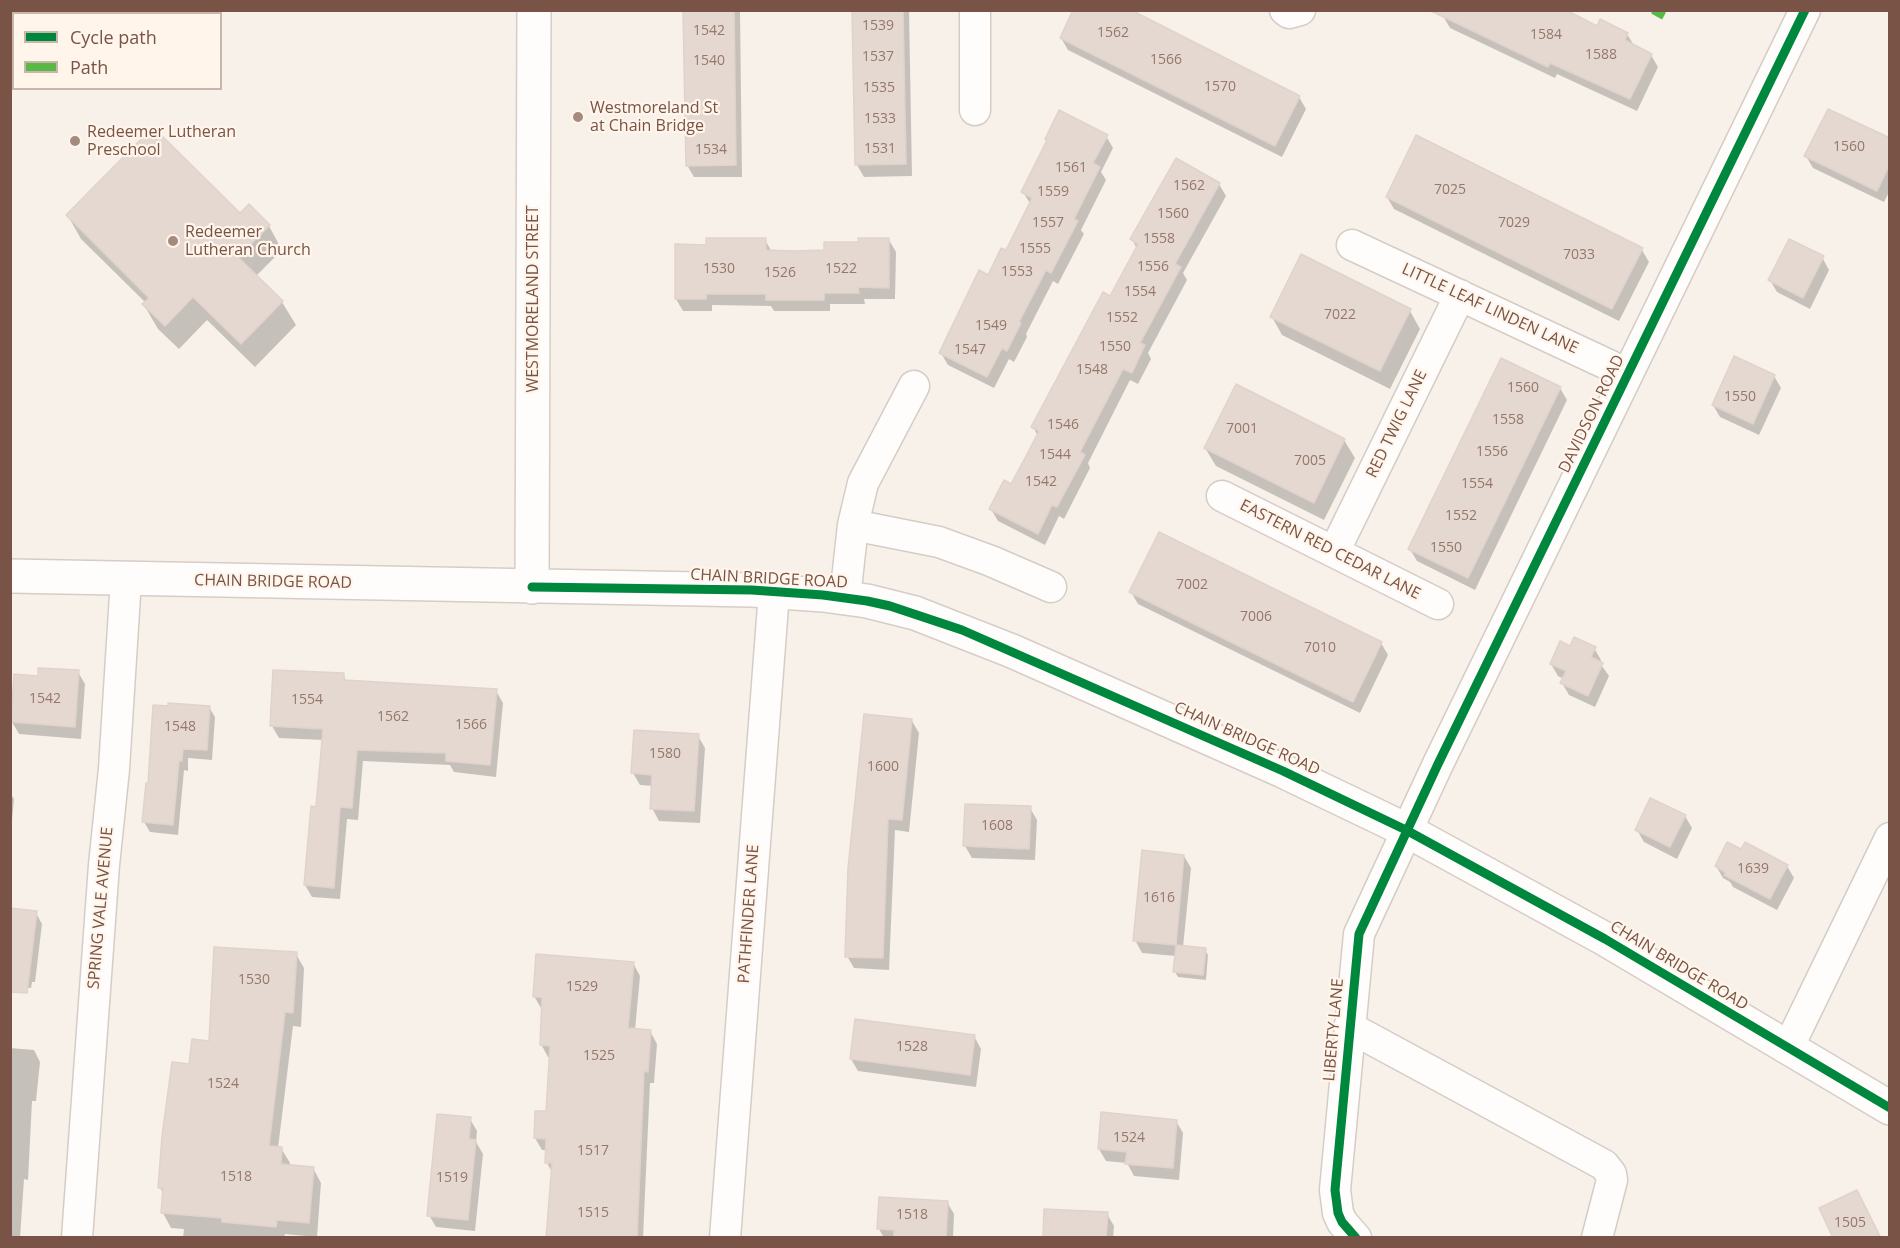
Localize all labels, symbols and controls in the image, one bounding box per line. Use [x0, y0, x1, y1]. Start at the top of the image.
legend [12, 12, 222, 90]
house number: 1539 [862, 18, 894, 34]
house number: 1542 [693, 23, 725, 39]
text: Cycle path [70, 25, 157, 49]
house number: 1562 [1097, 25, 1129, 41]
house number: 1584 [1530, 27, 1562, 43]
house number: 1588 [1585, 47, 1617, 63]
house number: 1537 [862, 49, 894, 65]
house number: 1566 [1150, 52, 1182, 68]
house number: 1540 [693, 53, 725, 69]
text: Path [70, 55, 108, 79]
house number: 1570 [1204, 79, 1236, 95]
house number: 1535 [863, 80, 895, 96]
place label: Westmoreland St at Chain Bridge [590, 98, 718, 136]
marker: Westmoreland St at Chain Bridge [571, 110, 585, 124]
house number: 1533 [864, 111, 896, 127]
place label: Redeemer Lutheran Preschool [87, 122, 236, 160]
marker: Redeemer Lutheran Preschool [68, 134, 82, 148]
house number: 1560 [1833, 139, 1865, 155]
house number: 1531 [864, 141, 896, 157]
house number: 1534 [695, 142, 727, 158]
house number: 1561 [1055, 160, 1087, 176]
house number: 1562 [1173, 178, 1205, 194]
house number: 7025 [1434, 182, 1466, 198]
house number: 1559 [1037, 184, 1069, 200]
street label: WESTMORELAND STREET [523, 205, 543, 393]
house number: 1560 [1157, 206, 1189, 222]
house number: 1557 [1032, 215, 1064, 231]
house number: 7029 [1498, 215, 1530, 231]
place label: Redeemer Lutheran Church [185, 222, 311, 260]
house number: 1558 [1143, 231, 1175, 247]
marker: Redeemer Lutheran Church [166, 234, 180, 248]
house number: 1555 [1019, 241, 1051, 257]
house number: 7033 [1563, 247, 1595, 263]
house number: 1556 [1137, 259, 1169, 275]
street label: LITTLE LEAF LINDEN LANE [1399, 260, 1581, 358]
house number: 1530 [703, 261, 735, 277]
house number: 1522 [825, 261, 857, 277]
house number: 1553 [1001, 264, 1033, 280]
house number: 1526 [764, 265, 796, 281]
house number: 1554 [1124, 284, 1156, 300]
house number: 7022 [1324, 307, 1356, 323]
house number: 1552 [1106, 310, 1138, 326]
house number: 1549 [975, 318, 1007, 334]
house number: 1550 [1099, 339, 1131, 355]
house number: 1547 [954, 342, 986, 358]
street label: DAVIDSON ROAD [1555, 352, 1629, 476]
house number: 1548 [1076, 362, 1108, 378]
street label: RED TWIG LANE [1363, 367, 1431, 481]
house number: 1560 [1507, 380, 1539, 396]
house number: 1550 [1724, 389, 1756, 405]
house number: 1558 [1492, 412, 1524, 428]
house number: 1546 [1047, 417, 1079, 433]
house number: 7001 [1226, 421, 1258, 437]
house number: 1556 [1476, 444, 1508, 460]
house number: 1544 [1039, 447, 1071, 463]
house number: 7005 [1294, 453, 1326, 469]
house number: 1542 [1025, 474, 1057, 490]
house number: 1554 [1461, 476, 1493, 492]
street label: EASTERN RED CEDAR LANE [1236, 496, 1424, 604]
house number: 1552 [1445, 508, 1477, 524]
house number: 1550 [1430, 540, 1462, 556]
street label: CHAIN BRIDGE ROAD [690, 565, 848, 593]
street label: CHAIN BRIDGE ROAD [194, 571, 352, 593]
house number: 7002 [1176, 577, 1208, 593]
house number: 7006 [1240, 609, 1272, 625]
house number: 7010 [1304, 640, 1336, 656]
house number: 1542 [29, 691, 61, 707]
house number: 1554 [291, 692, 323, 708]
street label: CHAIN BRIDGE ROAD [1171, 698, 1323, 780]
house number: 1562 [377, 709, 409, 725]
house number: 1566 [455, 717, 487, 733]
house number: 1548 [164, 719, 196, 735]
house number: 1580 [649, 746, 681, 762]
house number: 1600 [867, 759, 899, 775]
house number: 1608 [981, 818, 1013, 834]
street label: SPRING VALE AVENUE [84, 826, 118, 990]
street label: PATHFINDER LANE [735, 844, 763, 984]
house number: 1639 [1737, 861, 1769, 877]
house number: 1616 [1143, 890, 1175, 906]
street label: CHAIN BRIDGE ROAD [1606, 917, 1752, 1015]
house number: 1530 [238, 972, 270, 988]
street label: LIBERTY LANE [1320, 978, 1348, 1082]
house number: 1529 [566, 979, 598, 995]
house number: 1528 [896, 1039, 928, 1055]
house number: 1525 [583, 1048, 615, 1064]
house number: 1524 [207, 1076, 239, 1092]
house number: 1524 [1113, 1130, 1145, 1146]
house number: 1517 [577, 1143, 609, 1159]
house number: 1518 [220, 1169, 252, 1185]
house number: 1519 [436, 1170, 468, 1186]
house number: 1515 [577, 1205, 609, 1221]
house number: 1518 [896, 1207, 928, 1223]
house number: 1505 [1834, 1215, 1866, 1231]

